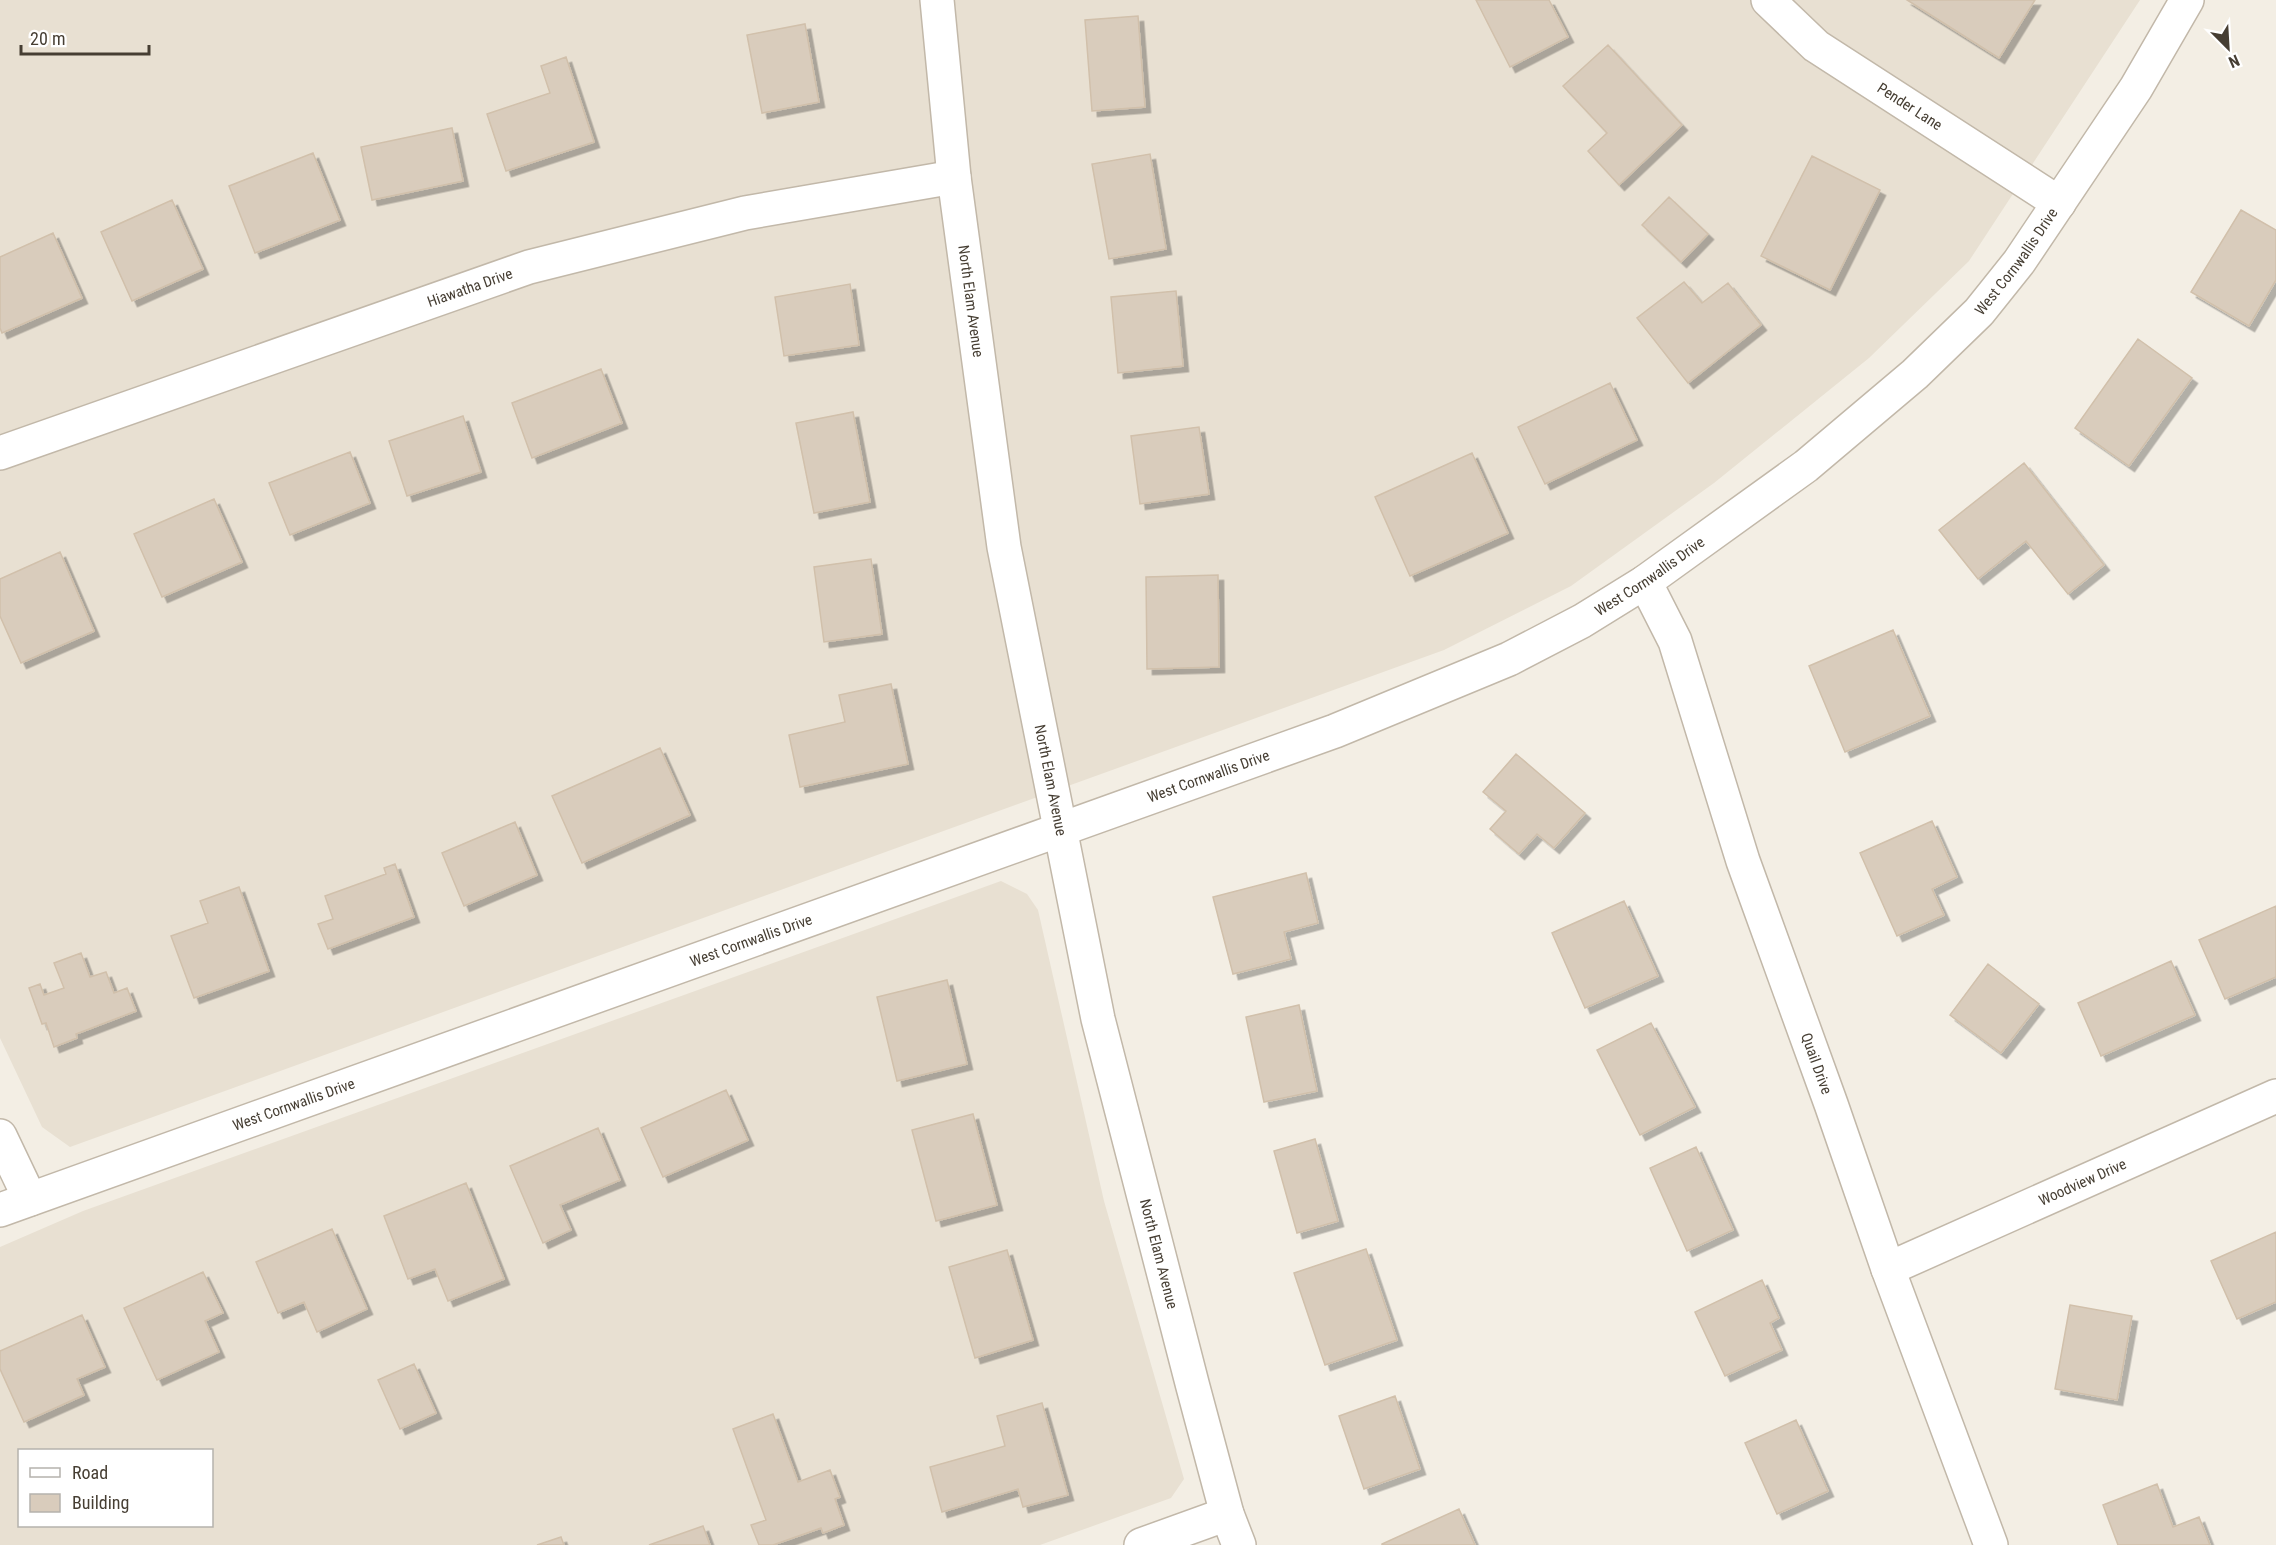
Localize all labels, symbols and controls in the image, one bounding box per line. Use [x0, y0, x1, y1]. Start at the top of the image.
scale bar [21, 18, 148, 56]
north arrow [2198, 18, 2258, 78]
text: 20 m [30, 28, 65, 49]
text: N [2226, 51, 2242, 72]
street label: Pender Lane [1874, 79, 1945, 134]
street label: West Cornwallis Drive [1971, 205, 2062, 319]
street label: North Elam Avenue [954, 244, 987, 358]
street label: Hiawatha Drive [425, 265, 515, 311]
street label: West Cornwallis Drive [1592, 533, 1708, 620]
street label: North Elam Avenue [1031, 723, 1070, 837]
street label: West Cornwallis Drive [1145, 746, 1272, 807]
street label: West Cornwallis Drive [688, 910, 815, 971]
street label: Quail Drive [1797, 1031, 1836, 1097]
street label: West Cornwallis Drive [230, 1074, 357, 1135]
street label: Woodview Drive [2036, 1155, 2129, 1210]
street label: North Elam Avenue [1136, 1197, 1181, 1311]
legend [18, 1449, 213, 1527]
text: Road [72, 1462, 108, 1483]
text: Building [72, 1492, 129, 1513]

